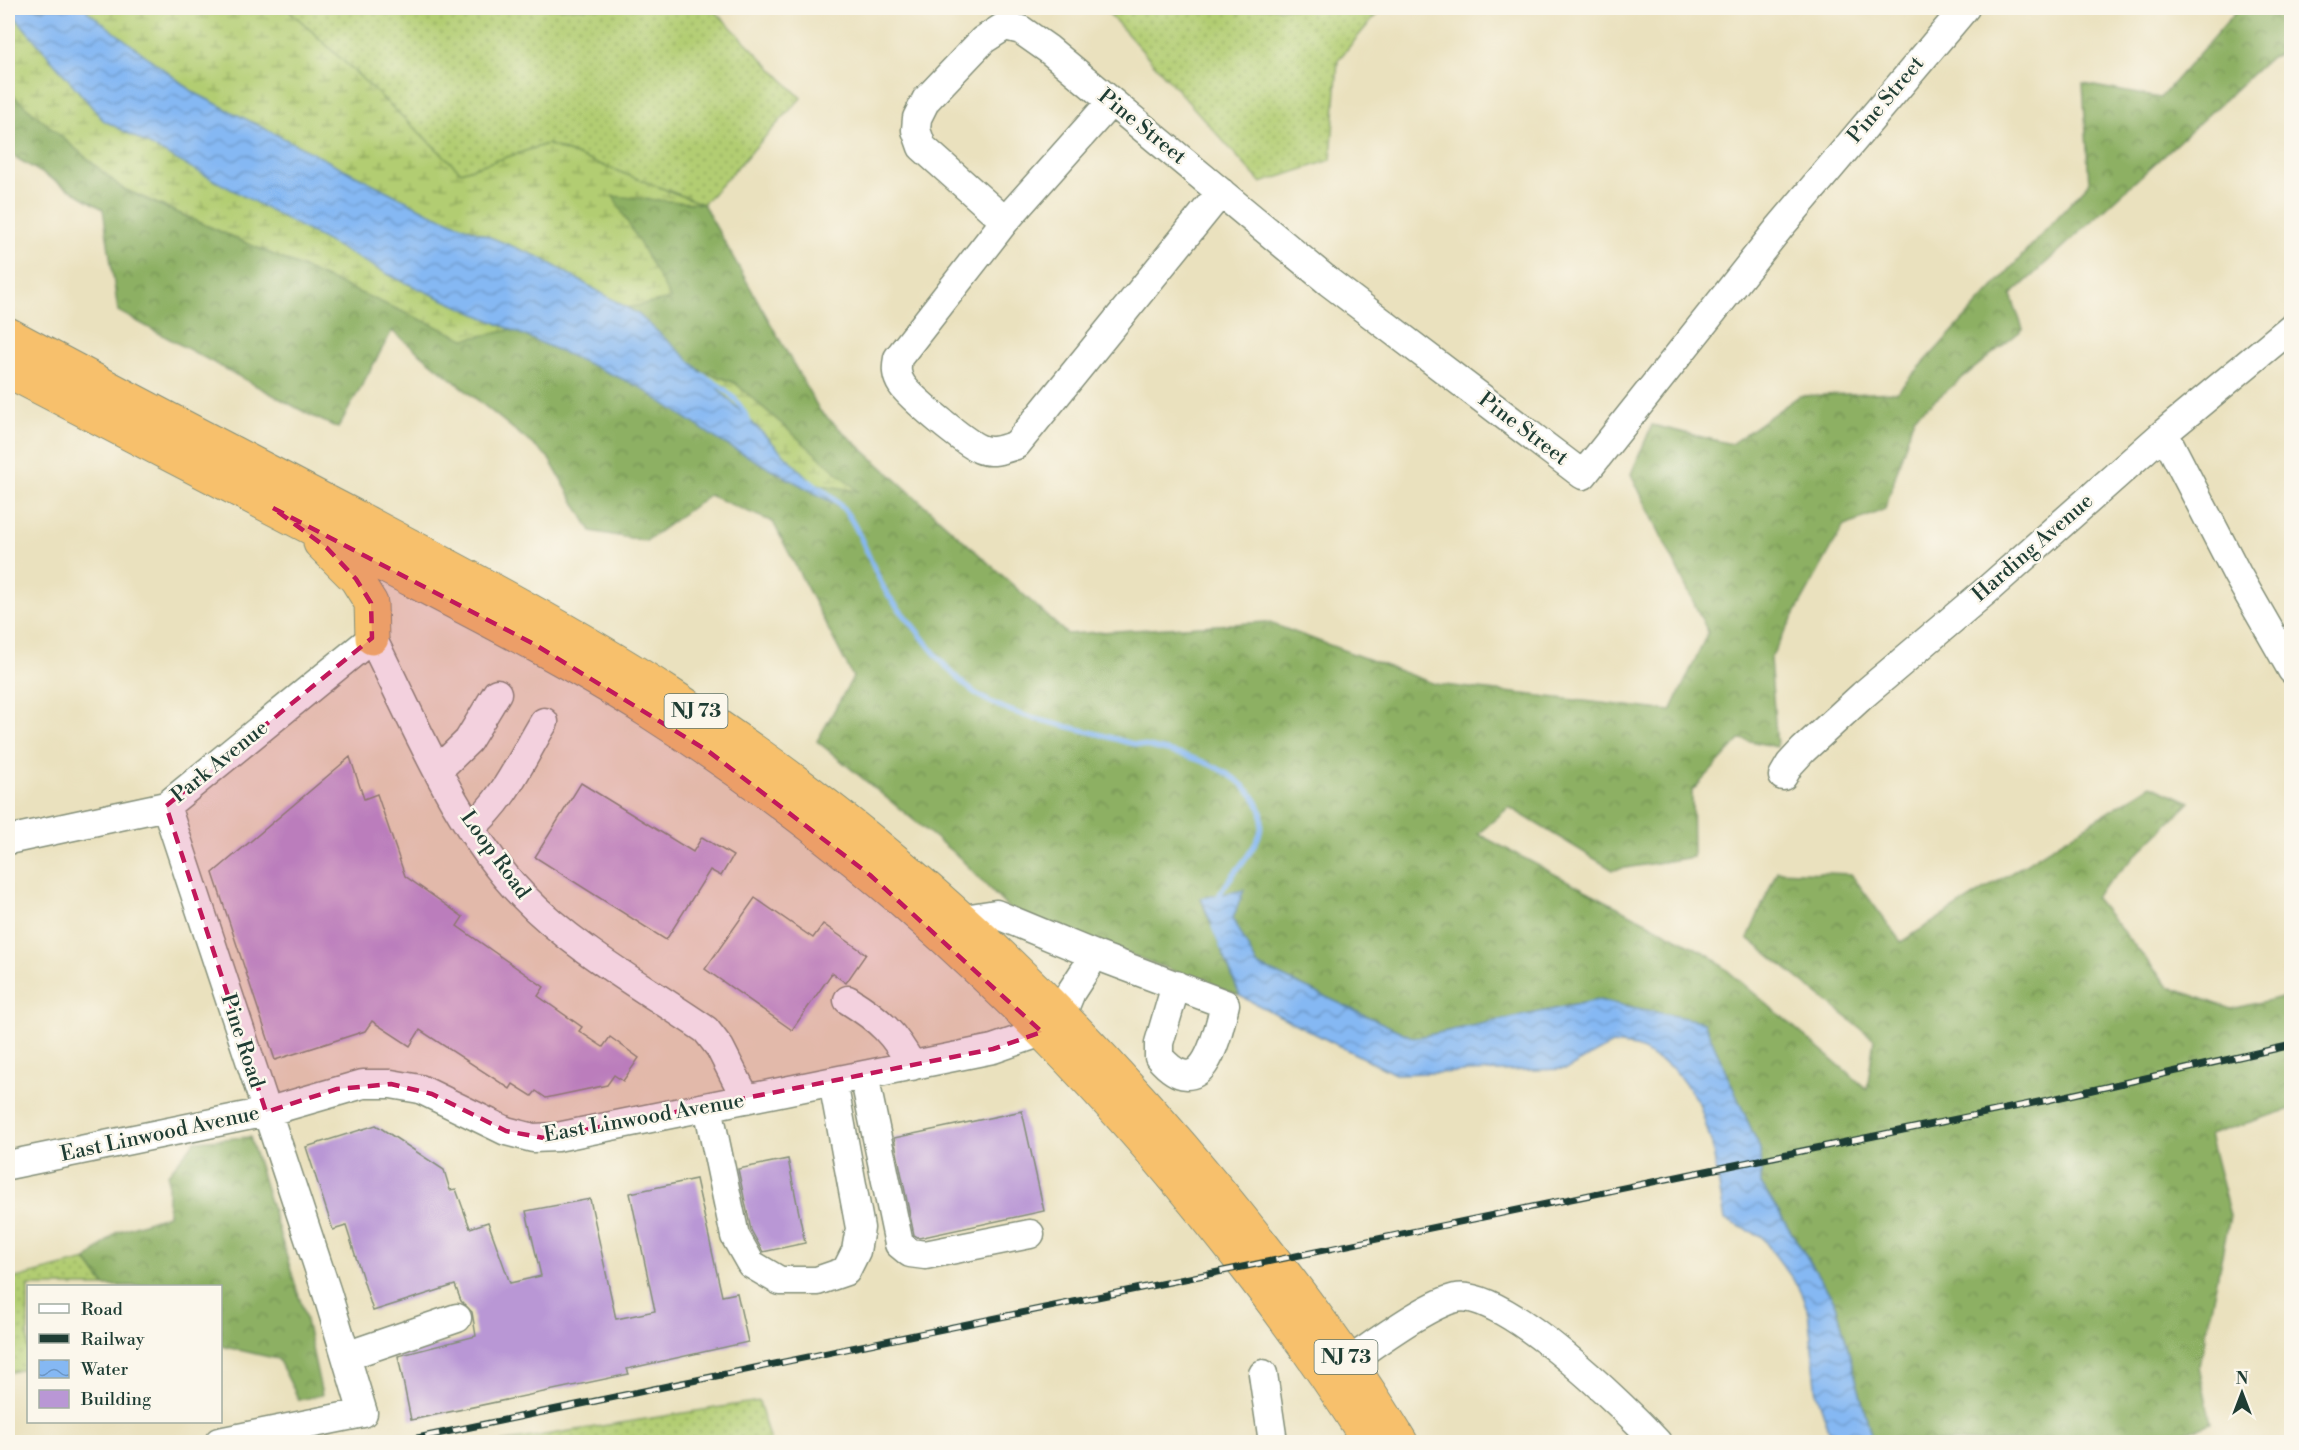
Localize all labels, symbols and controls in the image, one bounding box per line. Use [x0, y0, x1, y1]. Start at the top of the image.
street label: Pine Street [1842, 51, 1930, 149]
street label: Pine Street [1093, 84, 1192, 171]
street label: Pine Street [1473, 387, 1574, 472]
street label: Harding Avenue [1967, 488, 2099, 608]
road number: NJ 73 [664, 694, 728, 728]
street label: Park Avenue [166, 715, 274, 809]
street label: Loop Road [454, 806, 536, 904]
street label: Pine Road [215, 991, 269, 1091]
street label: East Linwood Avenue [542, 1088, 746, 1148]
street label: East Linwood Avenue [58, 1100, 262, 1168]
legend [27, 1285, 222, 1423]
text: Road [81, 1298, 124, 1321]
text: Railway [81, 1328, 145, 1351]
road number: NJ 73 [1314, 1340, 1378, 1374]
text: Water [80, 1358, 129, 1381]
north arrow [2212, 1363, 2272, 1423]
text: N [2236, 1369, 2249, 1389]
text: Building [80, 1388, 152, 1411]

